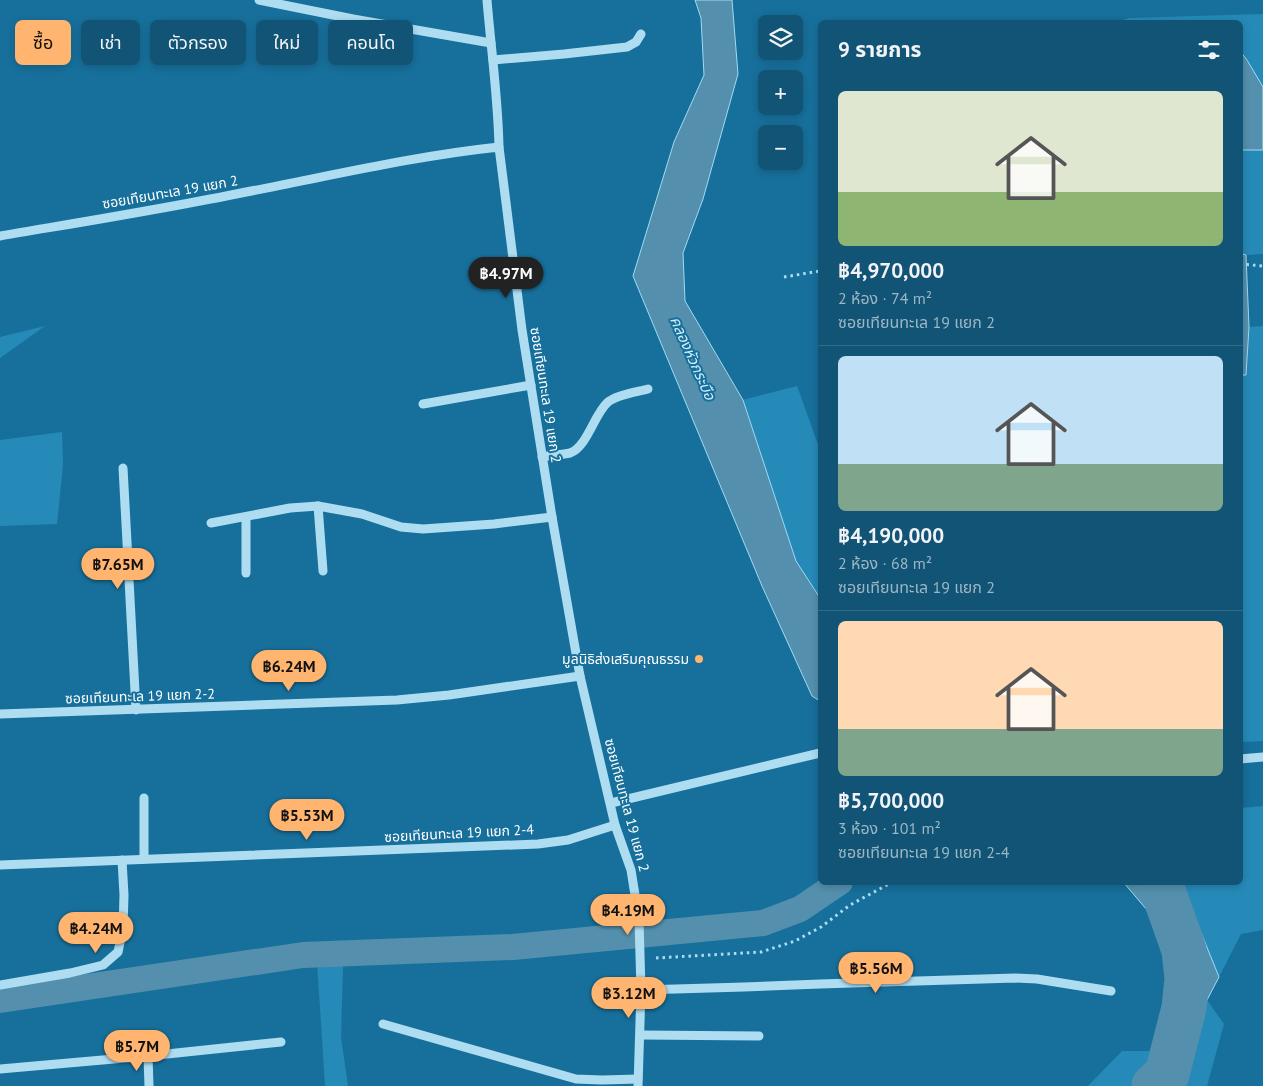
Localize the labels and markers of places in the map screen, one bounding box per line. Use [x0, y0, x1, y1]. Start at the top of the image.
pin: ฿4.97M [465, 256, 547, 299]
pin: ฿7.65M [77, 548, 159, 590]
pin: ฿6.24M [248, 650, 330, 692]
place label: มูลนิธิส่งเสริมคุณธรรม [562, 650, 689, 668]
marker: มูลนิธิส่งเสริมคุณธรรม [693, 653, 705, 665]
pin: ฿5.53M [266, 798, 348, 841]
pin: ฿4.19M [587, 894, 669, 936]
pin: ฿4.24M [55, 912, 137, 954]
pin: ฿5.56M [835, 952, 917, 994]
pin: ฿3.12M [588, 976, 670, 1019]
pin: ฿5.7M [102, 1030, 172, 1072]

